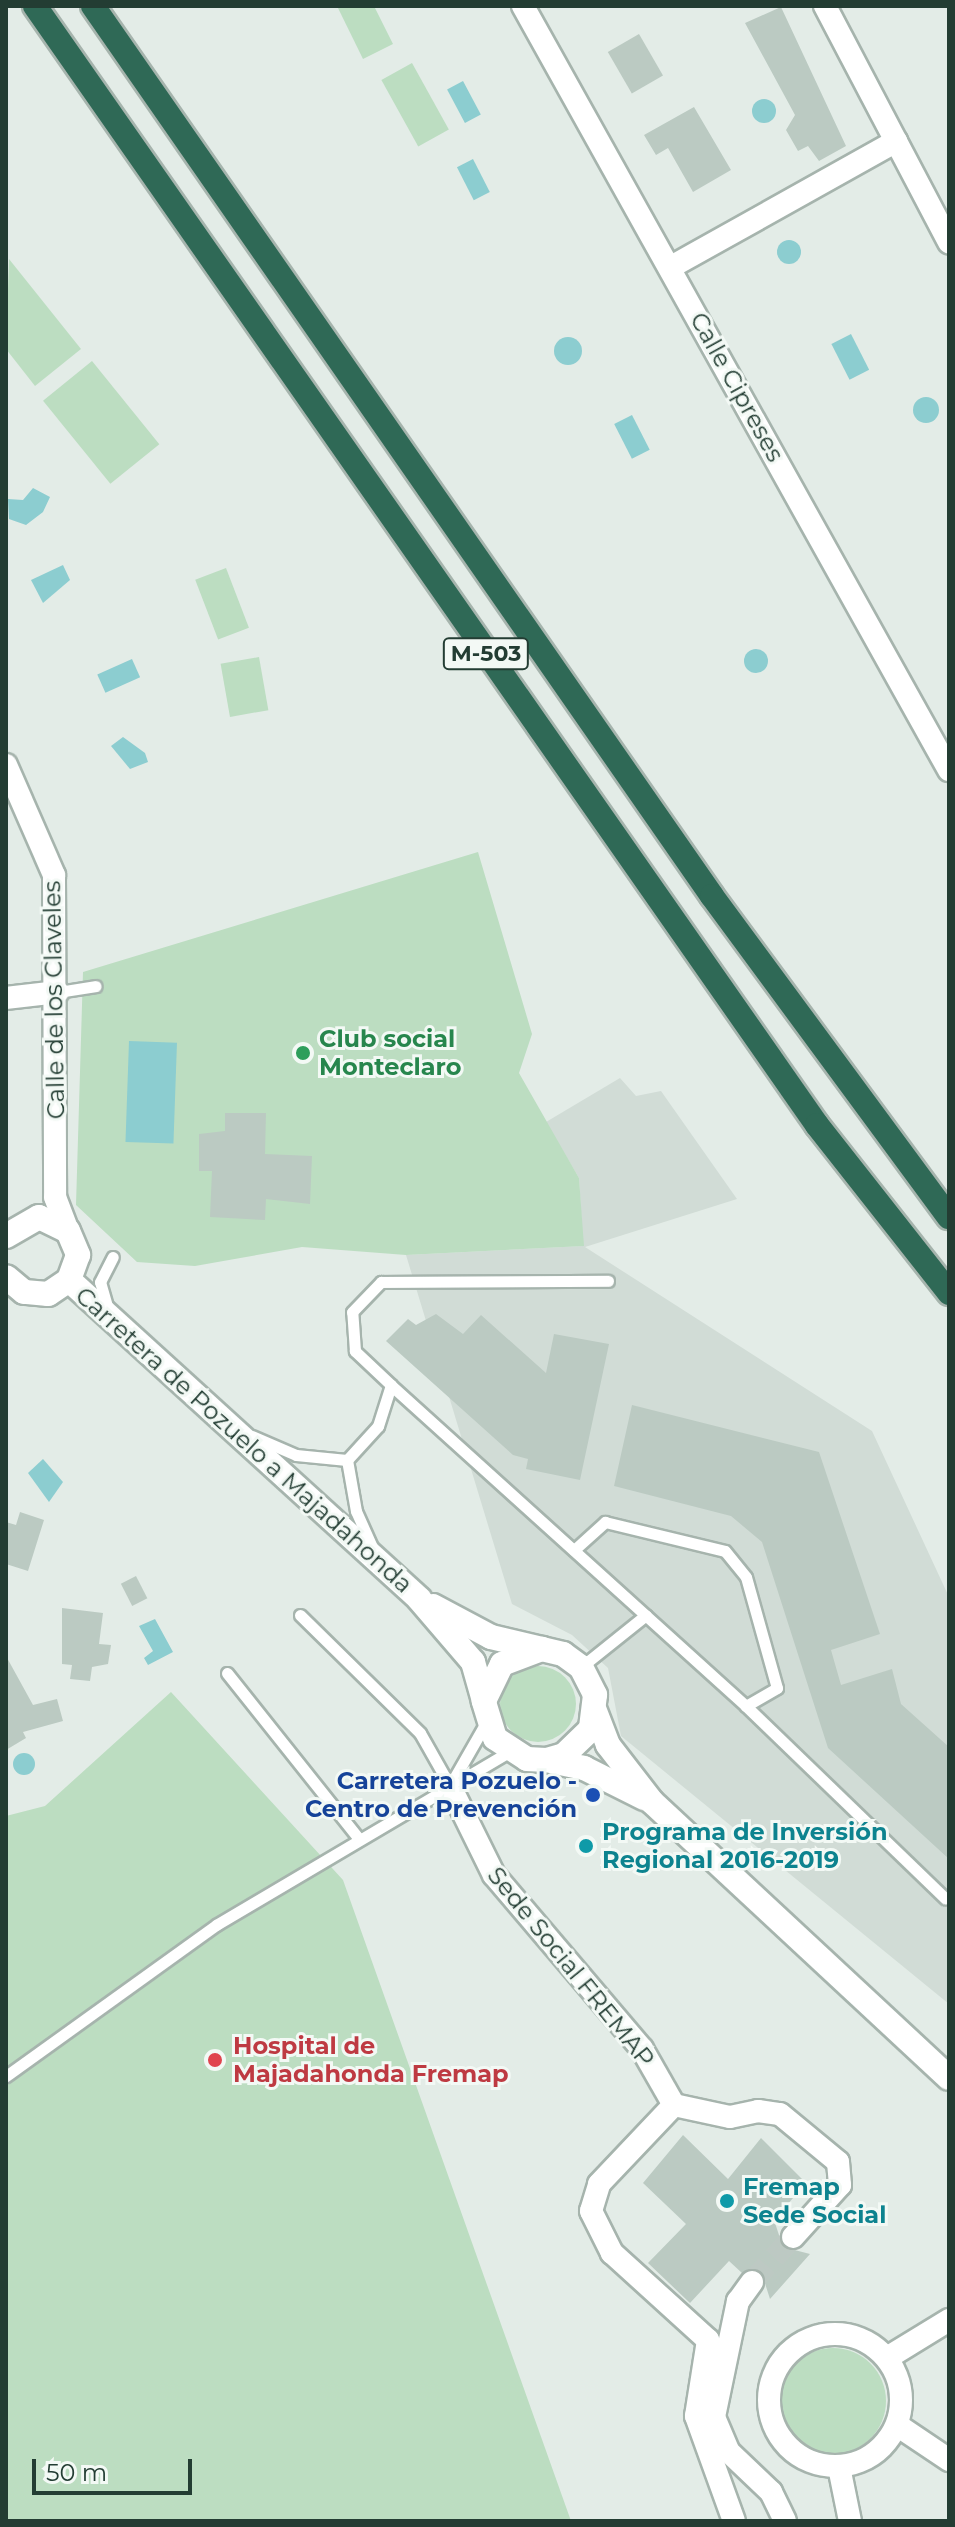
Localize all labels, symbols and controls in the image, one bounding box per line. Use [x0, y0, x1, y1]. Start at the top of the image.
street label: Calle Cipreses [684, 307, 790, 467]
road number: M-503 [442, 636, 530, 672]
street label: Calle de los Claveles [38, 881, 70, 1119]
place label: Club social Monteclaro [319, 1025, 461, 1081]
marker: Club social Monteclaro [294, 1044, 312, 1062]
street label: Carretera de Pozuelo a Majadahonda [70, 1281, 418, 1599]
place label: Carretera Pozuelo - Centro de Prevención [305, 1767, 577, 1823]
marker: Carretera Pozuelo - Centro de Prevención [584, 1786, 602, 1804]
place label: Programa de Inversión Regional 2016-2019 [602, 1818, 887, 1874]
marker: Programa de Inversión Regional 2016-2019 [577, 1837, 595, 1855]
street label: Sede Social FREMAP [482, 1861, 660, 2073]
place label: Hospital de Majadahonda Fremap [233, 2032, 509, 2088]
marker: Hospital de Majadahonda Fremap [204, 2049, 226, 2071]
place label: Fremap Sede Social [743, 2173, 886, 2229]
marker: Fremap Sede Social [718, 2192, 736, 2210]
scale bar [36, 2443, 196, 2493]
text: 50 m [46, 2458, 107, 2487]

